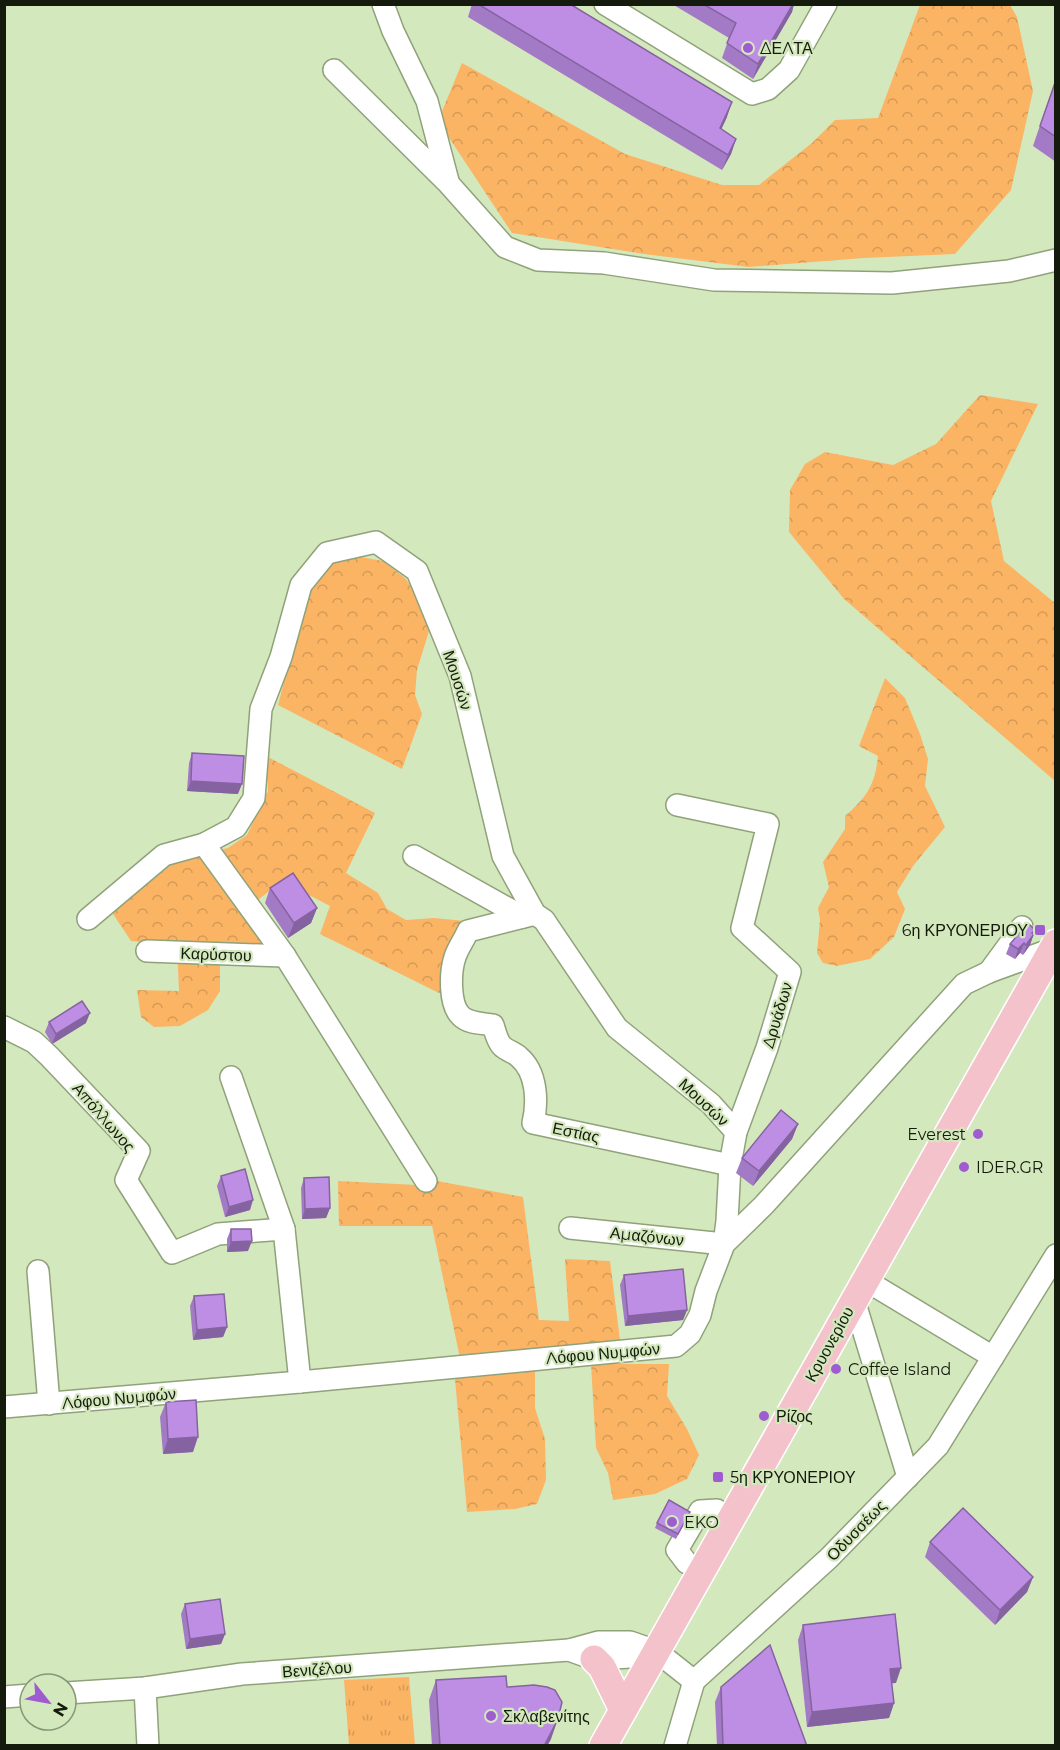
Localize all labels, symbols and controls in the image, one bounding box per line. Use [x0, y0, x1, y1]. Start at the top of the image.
place label: ΔΕΛΤΑ [760, 39, 813, 58]
marker: ΔΕΛΤΑ [741, 41, 755, 55]
street label: Μουσών [439, 648, 476, 712]
place label: 6η ΚΡΥΟΝΕΡΙΟΥ [902, 921, 1028, 940]
marker: 6η ΚΡΥΟΝΕΡΙΟΥ [1033, 923, 1047, 937]
street label: Καρύστου [180, 944, 252, 965]
street label: Δρυάδων [758, 980, 797, 1050]
street label: Μουσών [675, 1074, 733, 1130]
street label: Απόλλωνος [68, 1079, 139, 1156]
street label: Εστίας [551, 1118, 601, 1147]
place label: Everest [907, 1125, 966, 1144]
marker: Everest [971, 1127, 985, 1141]
place label: IDER.GR [976, 1158, 1043, 1177]
marker: IDER.GR [957, 1160, 971, 1174]
street label: Αμαζόνων [609, 1223, 685, 1250]
street label: Κρυονερίου [801, 1303, 858, 1385]
street label: Λόφου Νυμφών [545, 1339, 661, 1368]
place label: Coffee Island [848, 1360, 951, 1379]
marker: Coffee Island [829, 1362, 843, 1376]
street label: Λόφου Νυμφών [61, 1384, 177, 1413]
place label: Ρίζος [776, 1407, 813, 1426]
marker: Ρίζος [757, 1409, 771, 1423]
place label: 5η ΚΡΥΟΝΕΡΙΟΥ [730, 1468, 856, 1487]
marker: 5η ΚΡΥΟΝΕΡΙΟΥ [711, 1470, 725, 1484]
street label: Οδυσσέως [823, 1496, 890, 1565]
place label: EKO [684, 1513, 719, 1532]
marker: EKO [665, 1515, 679, 1529]
street label: Βενιζέλου [282, 1658, 353, 1681]
north arrow [18, 1672, 78, 1732]
text: N [49, 1699, 72, 1720]
place label: Σκλαβενίτης [503, 1707, 590, 1726]
marker: Σκλαβενίτης [484, 1709, 498, 1723]

